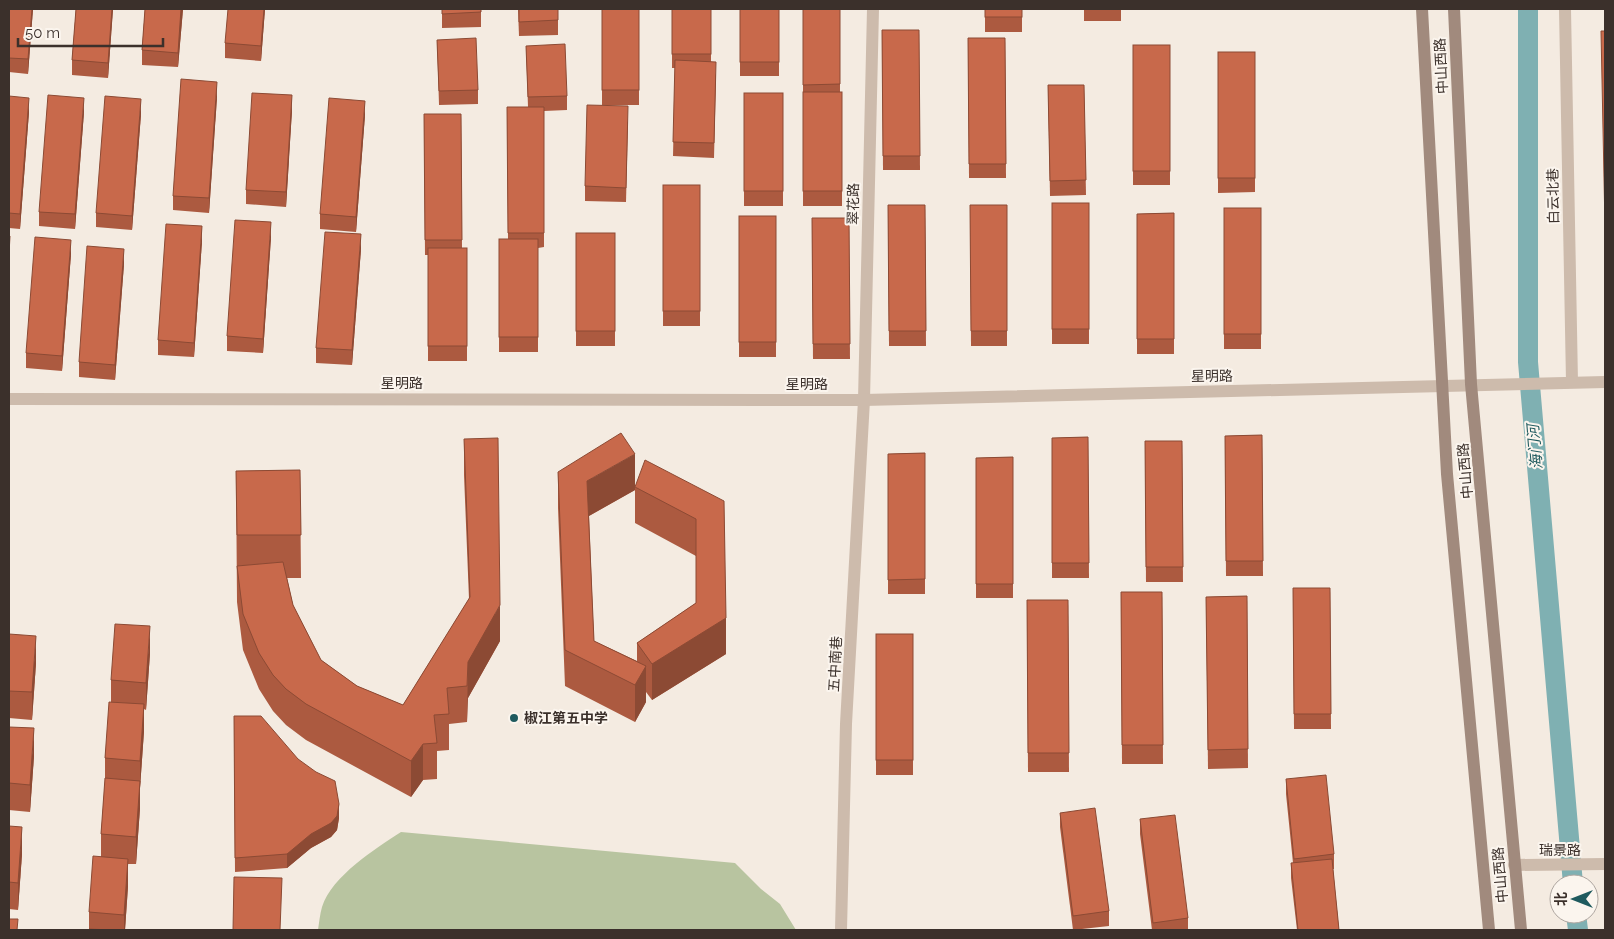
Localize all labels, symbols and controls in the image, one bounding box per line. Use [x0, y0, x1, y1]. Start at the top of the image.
scale bar [18, 15, 162, 47]
text: 50 m [25, 24, 60, 42]
street label: 中山西路 [1432, 38, 1450, 94]
street label: 白云北巷 [1545, 168, 1561, 224]
street label: 翠花路 [845, 183, 861, 225]
street label: 星明路 [1191, 368, 1233, 384]
street label: 星明路 [381, 375, 423, 391]
street label: 星明路 [786, 376, 828, 392]
water label: 海门河 [1524, 421, 1546, 470]
street label: 中山西路 [1455, 442, 1475, 500]
street label: 五中南巷 [826, 636, 844, 692]
place label: 椒江第五中学 [524, 710, 608, 726]
marker: 椒江第五中学 [508, 712, 520, 724]
street label: 瑞景路 [1539, 842, 1581, 858]
street label: 中山西路 [1490, 846, 1510, 904]
north arrow [1549, 874, 1599, 924]
text: 北 [1553, 892, 1569, 906]

